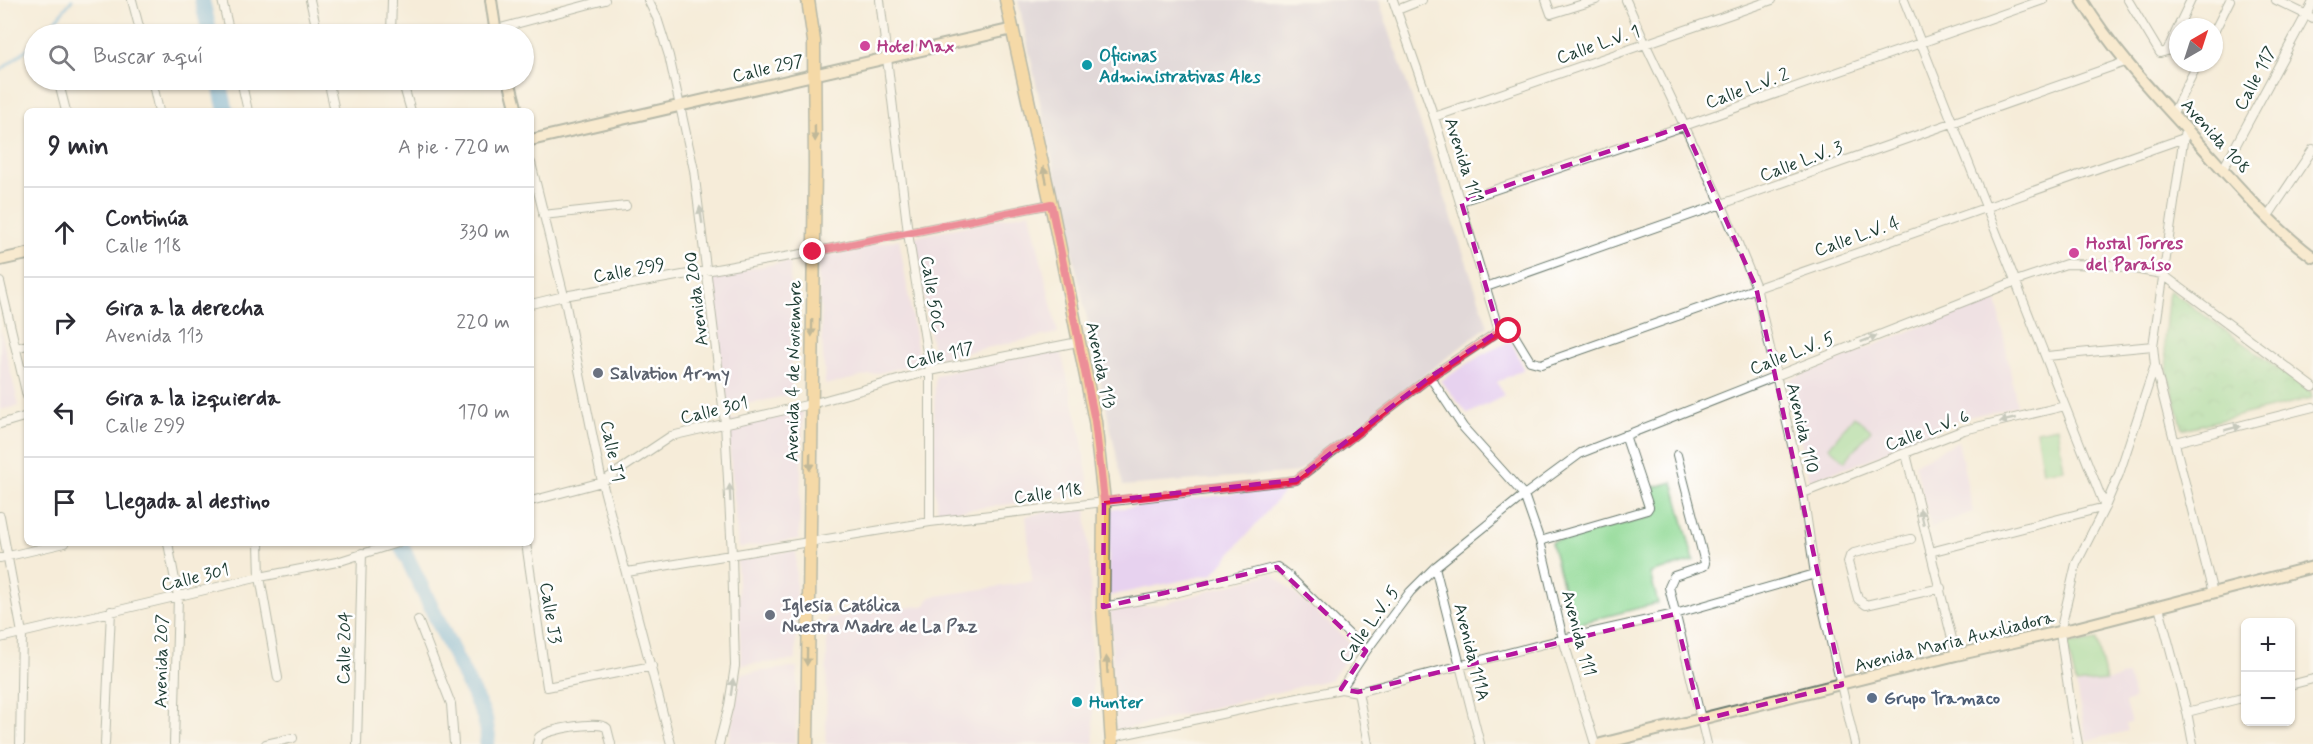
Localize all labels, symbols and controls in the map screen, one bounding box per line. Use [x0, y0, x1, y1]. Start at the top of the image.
north arrow [2169, 18, 2223, 72]
street label: Calle L.V. 1 [1553, 19, 1643, 70]
search box [24, 24, 534, 90]
place label: Hotel Max [877, 35, 954, 59]
marker: Hotel Max [858, 39, 872, 53]
icon: search [45, 41, 78, 74]
street label: Calle 117 [2229, 42, 2283, 115]
text: Buscar aquí [93, 43, 204, 71]
place label: Oficinas Administrativas Ales [1099, 44, 1261, 89]
street label: Calle 297 [730, 49, 807, 89]
marker: Oficinas Administrativas Ales [1080, 58, 1094, 72]
street label: Calle L.V. 2 [1702, 63, 1793, 115]
street label: Avenida 108 [2175, 94, 2255, 179]
street label: Avenida 111 [1438, 115, 1488, 206]
one-way arrow [810, 123, 820, 142]
text: 9 min [48, 130, 109, 164]
text: A pie · 720 m [398, 134, 510, 161]
street label: Calle L.V. 3 [1756, 136, 1846, 188]
one-way arrow [1039, 166, 1049, 184]
text: Continúa [105, 205, 189, 233]
one-way arrow [696, 206, 705, 225]
street label: Calle L.V. 4 [1811, 211, 1903, 263]
icon: ahead [48, 216, 81, 249]
text: 330 m [459, 219, 510, 246]
place label: Hostal Torres del Paraíso [2086, 232, 2183, 277]
text: Calle 118 [105, 233, 182, 260]
route end [799, 238, 825, 264]
marker: Hostal Torres del Paraíso [2067, 246, 2081, 260]
street label: Avenida 200 [679, 250, 715, 348]
street label: Calle 299 [591, 253, 667, 289]
street label: Calle 50C [914, 254, 950, 334]
street label: Avenida 4 de Noviembre [780, 280, 808, 462]
text: Gira a la derecha [105, 295, 265, 323]
icon: right [48, 306, 81, 339]
text: 220 m [456, 309, 510, 336]
route start [1495, 317, 1521, 343]
one-way arrow [807, 318, 817, 337]
street label: Avenida 113 [1079, 319, 1121, 411]
text: Avenida 113 [105, 323, 203, 350]
street label: Calle L.V. 5 [1746, 327, 1839, 381]
one-way arrow [1860, 334, 1878, 343]
street label: Calle 117 [904, 336, 977, 375]
place label: Salvation Army [610, 362, 730, 386]
marker: Salvation Army [591, 366, 605, 380]
street label: Avenida 110 [1780, 381, 1824, 476]
text: Gira a la izquierda [105, 385, 280, 413]
street label: Calle 301 [678, 392, 751, 430]
icon: left [48, 396, 81, 429]
text: 170 m [458, 399, 510, 426]
street label: Calle L.V. 6 [1882, 405, 1973, 457]
text: Calle 299 [105, 413, 186, 440]
one-way arrow [1999, 415, 2017, 425]
street label: Calle J1 [594, 418, 630, 484]
one-way arrow [2223, 422, 2242, 432]
one-way arrow [805, 453, 815, 472]
street label: Calle 118 [1012, 478, 1084, 510]
one-way arrow [725, 483, 734, 502]
icon: arrive [48, 486, 81, 519]
text: Llegada al destino [105, 488, 270, 516]
one-way arrow [1917, 507, 1926, 526]
street label: Calle 301 [159, 559, 232, 597]
street label: Calle J3 [533, 581, 567, 646]
street label: Calle L.V. 5 [1334, 581, 1406, 668]
street label: Avenida 111 [1555, 588, 1601, 679]
place label: Iglesia Católica Nuestra Madre de La Paz [782, 594, 978, 639]
street label: Avenida 111A [1447, 601, 1495, 704]
street label: Avenida Maria Auxiliadora [1852, 605, 2057, 678]
marker: Iglesia Católica Nuestra Madre de La Paz [763, 608, 777, 622]
street label: Calle 204 [332, 611, 358, 685]
street label: Avenida 207 [149, 614, 175, 708]
map controls [2241, 618, 2295, 726]
button: + [2241, 618, 2295, 672]
one-way arrow [803, 648, 812, 667]
one-way arrow [1102, 655, 1112, 674]
button: − [2241, 672, 2295, 726]
one-way arrow [728, 678, 737, 697]
place label: Grupo Tramaco [1884, 687, 2000, 711]
place label: Hunter [1089, 691, 1144, 715]
marker: Grupo Tramaco [1865, 691, 1879, 705]
marker: Hunter [1070, 695, 1084, 709]

